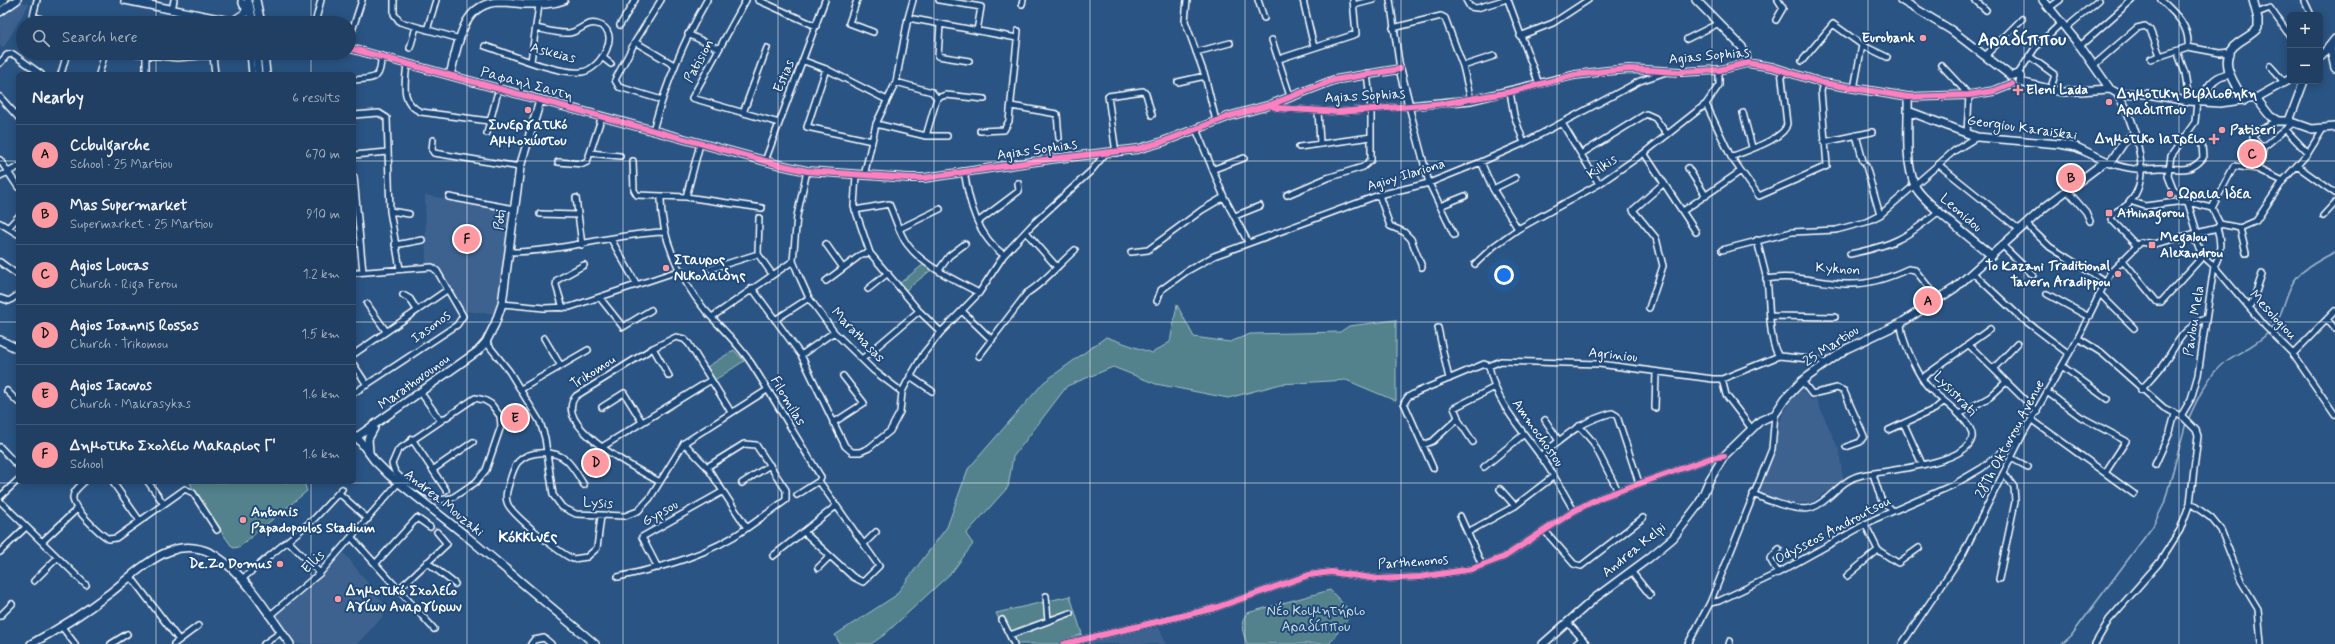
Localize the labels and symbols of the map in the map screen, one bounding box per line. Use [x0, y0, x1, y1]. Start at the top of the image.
district label: Αραδίππου [1978, 28, 2066, 52]
place label: Eurobank [1862, 29, 1915, 47]
marker: Eurobank [1918, 33, 1928, 43]
street label: Patision [680, 36, 718, 86]
street label: Askeias [528, 39, 578, 67]
street label: Agias Sophias [1668, 43, 1751, 68]
street label: Estias [769, 57, 799, 95]
street label: Ραφαηλ Σαντη [479, 63, 575, 105]
place label: Eleni Lada [2026, 81, 2088, 99]
street label: Agias Sophias [1324, 85, 1406, 107]
marker: Eleni Lada [2013, 85, 2023, 95]
place label: Δημοτικη Βιβλιοθηκη Αραδιππου [2116, 85, 2257, 119]
marker: Δημοτικη Βιβλιοθηκη Αραδιππου [2104, 97, 2114, 107]
marker: Συνεργατικό Αμμοχώστου [523, 105, 533, 115]
street label: Georgiou Karaiskai [1966, 111, 2078, 146]
place label: Συνεργατικό Αμμοχώστου [488, 116, 568, 150]
place label: Patiseri [2230, 121, 2276, 139]
marker: Patiseri [2217, 125, 2227, 135]
place label: Δημοτικο Ιατρειο [2094, 130, 2205, 148]
marker: Δημοτικο Ιατρειο [2208, 133, 2220, 145]
street label: Agias Sophias [996, 135, 1079, 165]
pin: C [2239, 139, 2265, 169]
street label: Kilkis [1583, 150, 1621, 184]
street label: Agioy Ilariona [1365, 155, 1447, 195]
pin: B [2058, 163, 2084, 193]
place label: Ωραια Ιδεα [2178, 185, 2252, 203]
marker: Ωραια Ιδεα [2165, 189, 2175, 199]
street label: Leonidou [1936, 190, 1986, 236]
place label: Athinagorou [2117, 204, 2185, 225]
marker: Athinagorou [2104, 208, 2114, 218]
street label: Poti [490, 209, 510, 231]
pin: F [454, 224, 480, 254]
place label: Megalou Alexandrou [2160, 228, 2223, 262]
marker: Megalou Alexandrou [2147, 240, 2157, 250]
place label: Σταυρος Νικολαιδης [674, 251, 746, 285]
place label: To Kazani Traditional Tavern Aradippou [1985, 257, 2111, 291]
street label: Kyknon [1815, 258, 1861, 280]
marker: Σταυρος Νικολαιδης [661, 263, 671, 273]
your location [1494, 265, 1514, 285]
marker: To Kazani Traditional Tavern Aradippou [2113, 269, 2123, 279]
street label: Pavlou Mela [2180, 284, 2208, 358]
pin: A [1915, 286, 1941, 316]
street label: Mesologiou [2245, 286, 2301, 344]
street label: Marathasas [827, 304, 889, 366]
street label: Iasonos [408, 306, 455, 347]
street label: 25 Martiou [1800, 321, 1863, 371]
street label: Agriniou [1588, 343, 1639, 367]
street label: Marathovounou [375, 350, 453, 414]
street label: Trikomou [567, 351, 619, 393]
street label: Lysistrati [1929, 368, 1981, 420]
street label: Filomilas [766, 373, 810, 429]
street label: 28Th Oktovrou Avenue [1971, 377, 2049, 501]
street label: Ammochostou [1508, 396, 1568, 471]
pin: E [502, 403, 528, 433]
pin: D [583, 448, 609, 478]
street label: Andrea Mouzaki [400, 465, 488, 541]
street label: Odysseos Androutsou [1772, 492, 1894, 568]
street label: Lysis [583, 493, 613, 513]
street label: Gypsou [639, 495, 681, 531]
place label: Antonis Papadopoulos Stadium [251, 503, 375, 537]
marker: Antonis Papadopoulos Stadium [238, 515, 248, 525]
street label: Andrea Kelpi [1598, 519, 1670, 581]
district label: Κόκκινες [498, 527, 558, 548]
street label: Ellis [297, 546, 329, 578]
street label: Parthenonos [1377, 551, 1449, 573]
place label: De.Zo Domus [189, 555, 273, 573]
marker: De.Zo Domus [275, 559, 285, 569]
place label: Δημοτικό Σχολείο Αγίων Αναργύρων [345, 582, 463, 616]
marker: Δημοτικό Σχολείο Αγίων Αναργύρων [333, 594, 343, 604]
park label: Νέο Κοιμητήριο Αραδίππου [1267, 601, 1365, 636]

